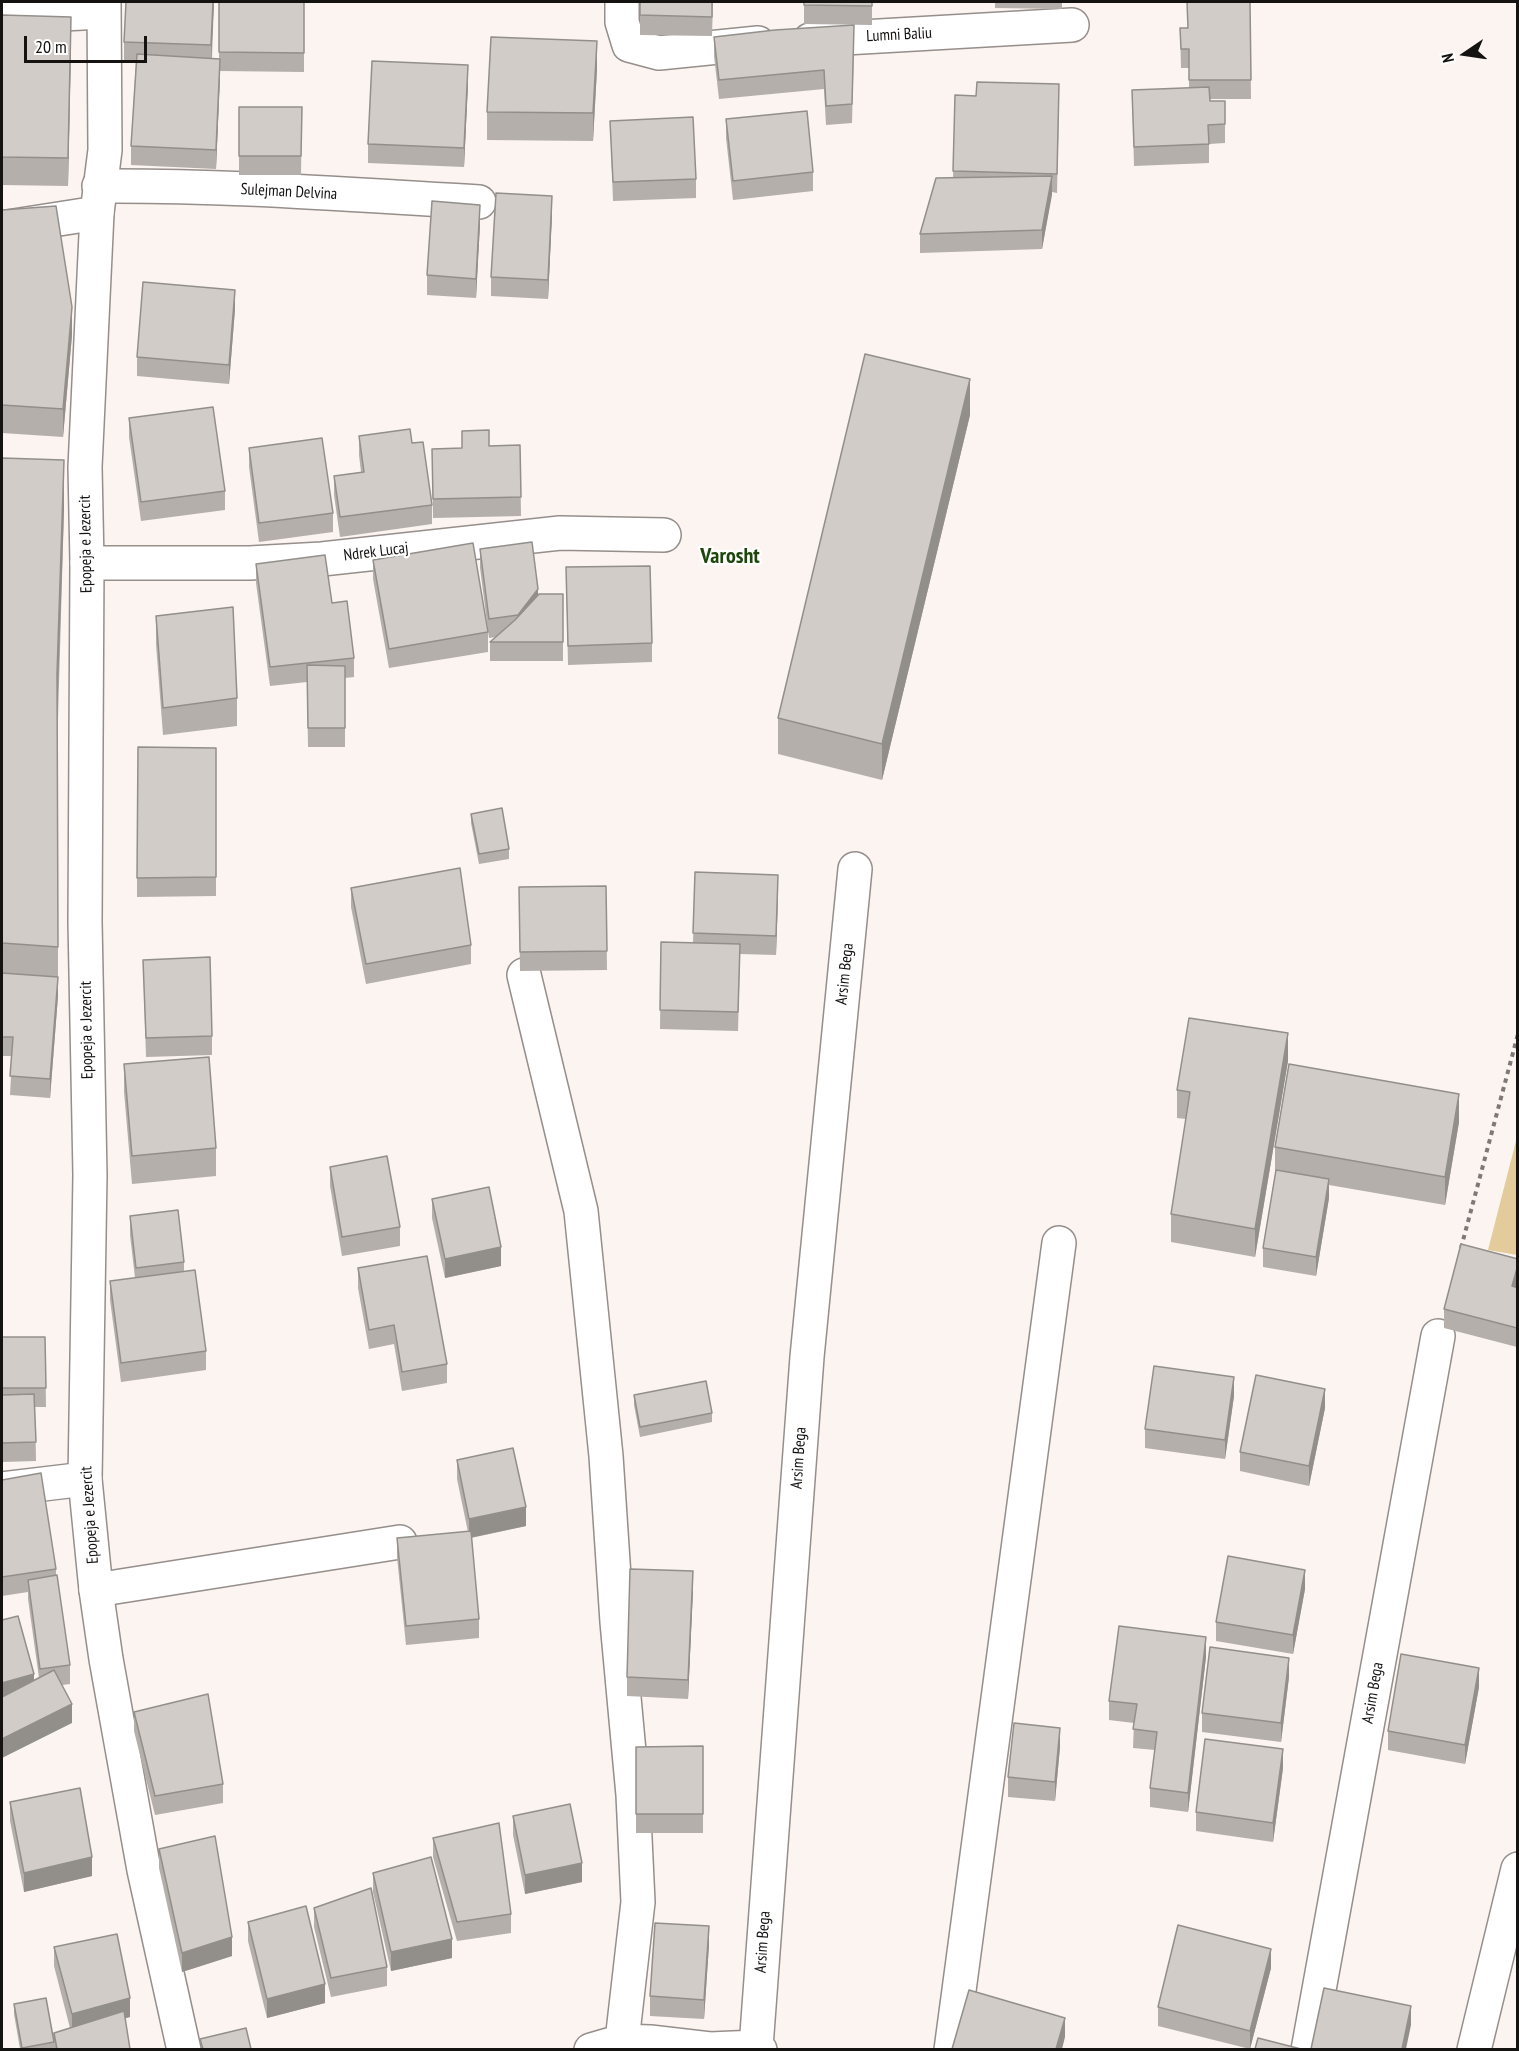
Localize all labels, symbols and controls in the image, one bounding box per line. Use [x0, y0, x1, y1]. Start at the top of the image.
scale bar [27, 24, 150, 62]
street label: Lumni Baliu [866, 24, 932, 46]
north arrow [1435, 24, 1495, 84]
text: 20 m [35, 35, 67, 58]
text: N [1437, 52, 1458, 65]
street label: Sulejman Delvina [240, 180, 338, 204]
street label: Epopeja e Jezercit [76, 495, 96, 593]
street label: Ndrek Lucaj [343, 539, 409, 565]
district label: Varosht [700, 544, 760, 570]
street label: Arsim Bega [832, 942, 858, 1006]
street label: Epopeja e Jezercit [77, 981, 97, 1079]
street label: Arsim Bega [787, 1426, 811, 1490]
street label: Epopeja e Jezercit [77, 1465, 103, 1565]
street label: Arsim Bega [1358, 1661, 1388, 1725]
street label: Arsim Bega [751, 1910, 775, 1974]

